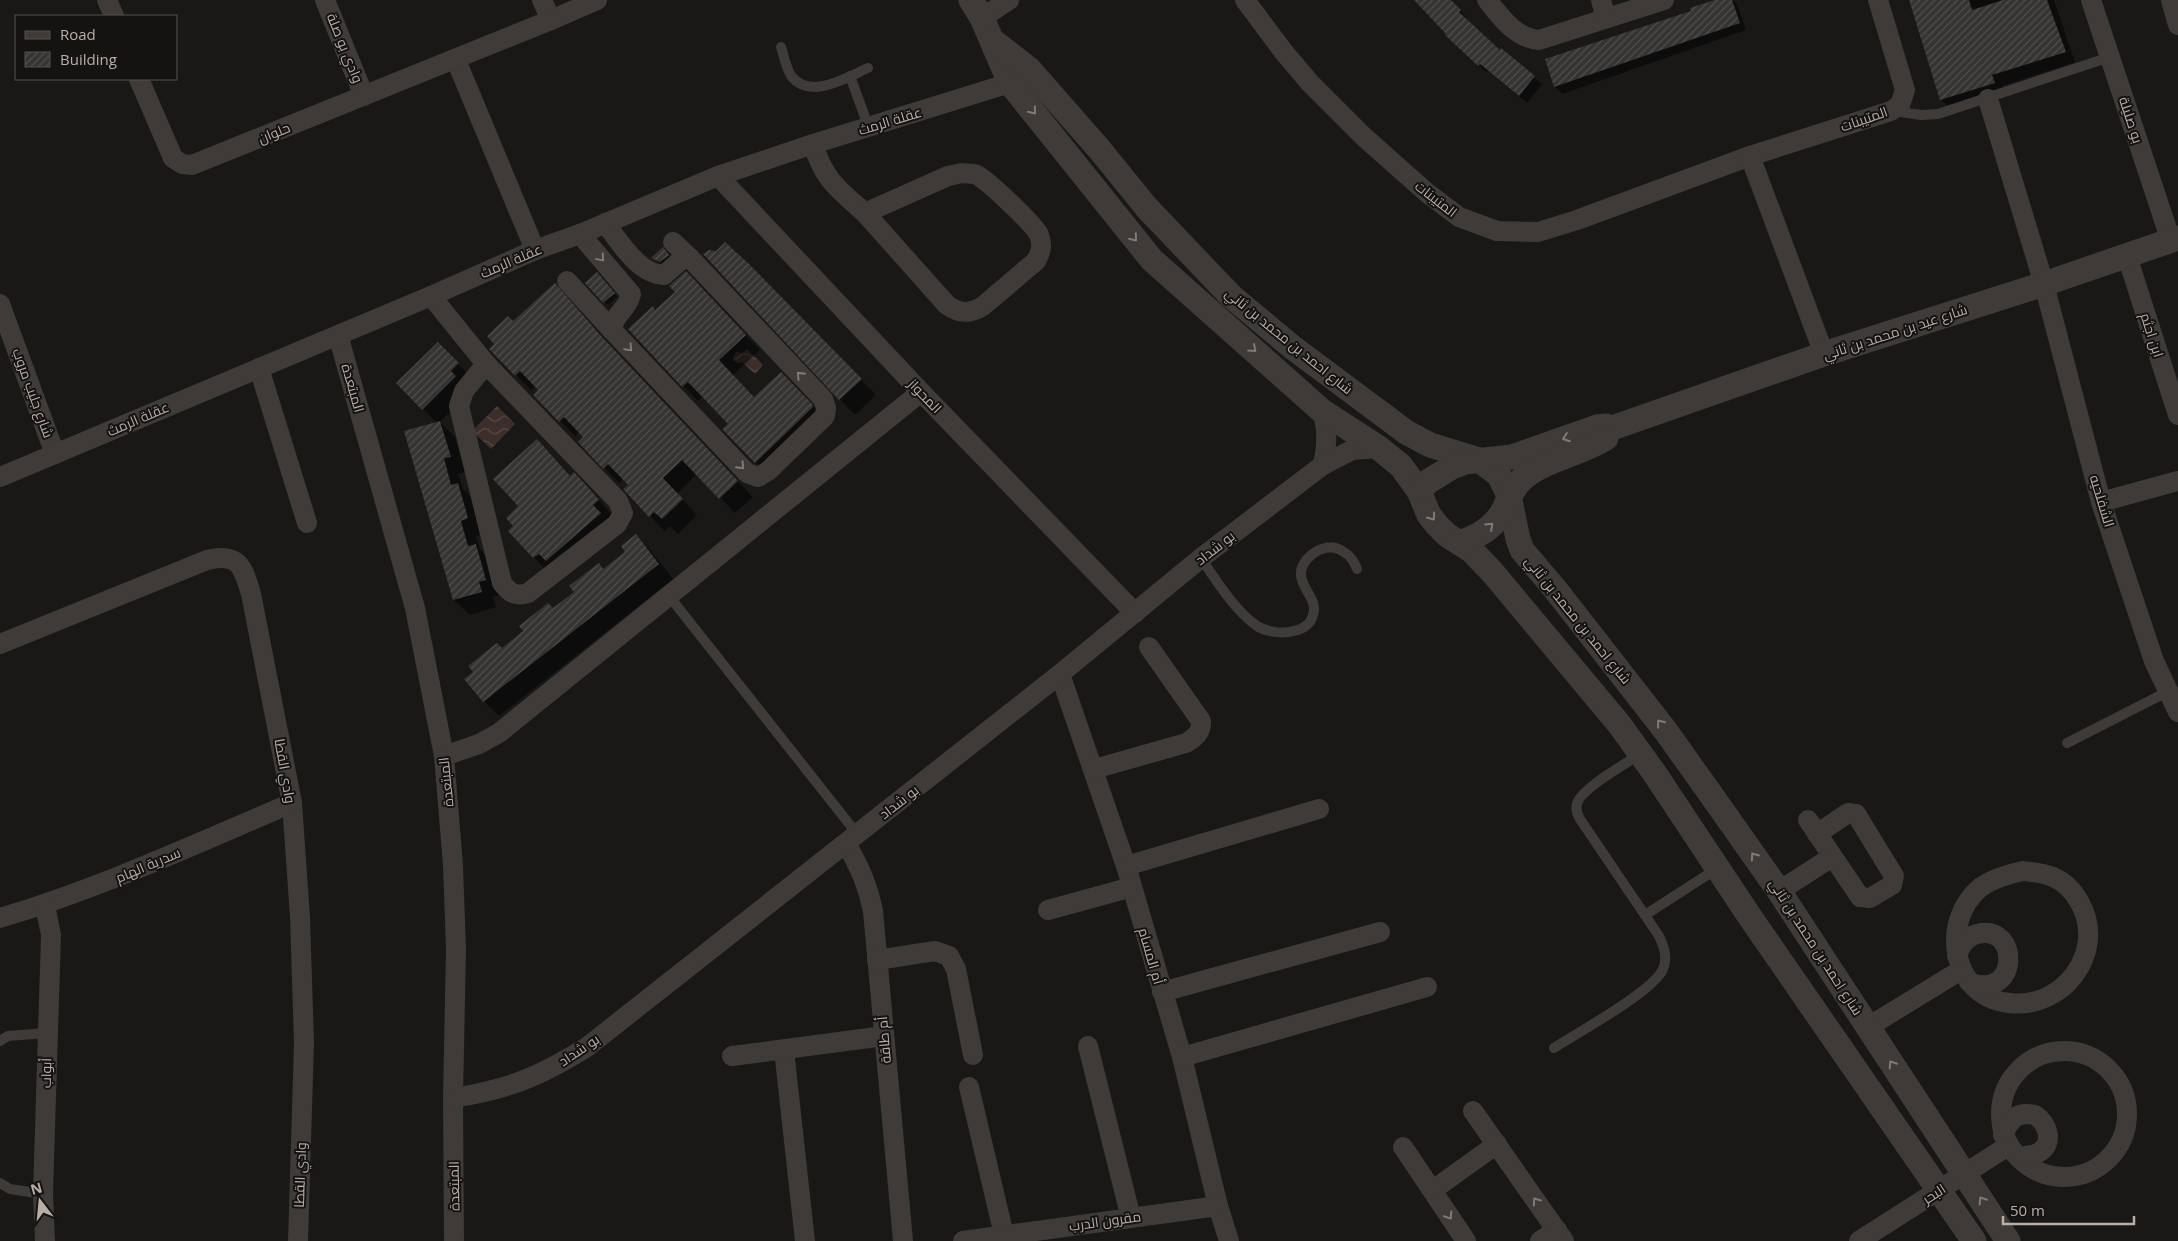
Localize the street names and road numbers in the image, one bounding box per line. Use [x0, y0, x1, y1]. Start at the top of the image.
street label: وادي بو صلة [320, 10, 368, 87]
street label: بو صليلة [2115, 94, 2148, 145]
street label: عقلة الرمث [856, 102, 924, 139]
street label: المتيبنات [1838, 102, 1890, 135]
street label: حلوان [255, 118, 293, 148]
street label: المتيبنات [1411, 176, 1461, 221]
street label: عقلة الرمث [477, 239, 545, 282]
street label: شارع احمد بن محمد بن ثاني [1220, 283, 1357, 400]
street label: شارع عيد بن محمد بن ثاني [1820, 299, 1970, 367]
street label: ابن اجثم [2135, 310, 2169, 360]
street label: شارع جليب مروب [8, 345, 58, 440]
street label: المبتعدة [337, 361, 369, 414]
street label: المحواز [904, 374, 946, 417]
street label: عقلة الرمث [104, 397, 172, 440]
street label: الشفلحيه [2086, 472, 2119, 529]
street label: بو شداد [1191, 526, 1238, 569]
street label: شارع احمد بن محمد بن ثاني [1519, 552, 1636, 689]
street label: وادي القطا [267, 737, 301, 805]
street label: المبتعدة [433, 756, 458, 808]
street label: بو شداد [875, 780, 922, 823]
street label: سدرية الهام [112, 842, 184, 888]
street label: شارع احمد بن محمد بن ثاني [1763, 875, 1868, 1020]
street label: أم المسام [1133, 925, 1169, 987]
street label: أم طاقة [872, 1015, 896, 1064]
street label: بو شداد [555, 1029, 603, 1070]
street label: أبواب [36, 1057, 55, 1088]
street label: وادي القطا [289, 1142, 313, 1208]
street label: المبتعدة [444, 1161, 463, 1211]
street label: البحر [1917, 1179, 1949, 1209]
street label: مقرون الدرب [1068, 1206, 1142, 1235]

